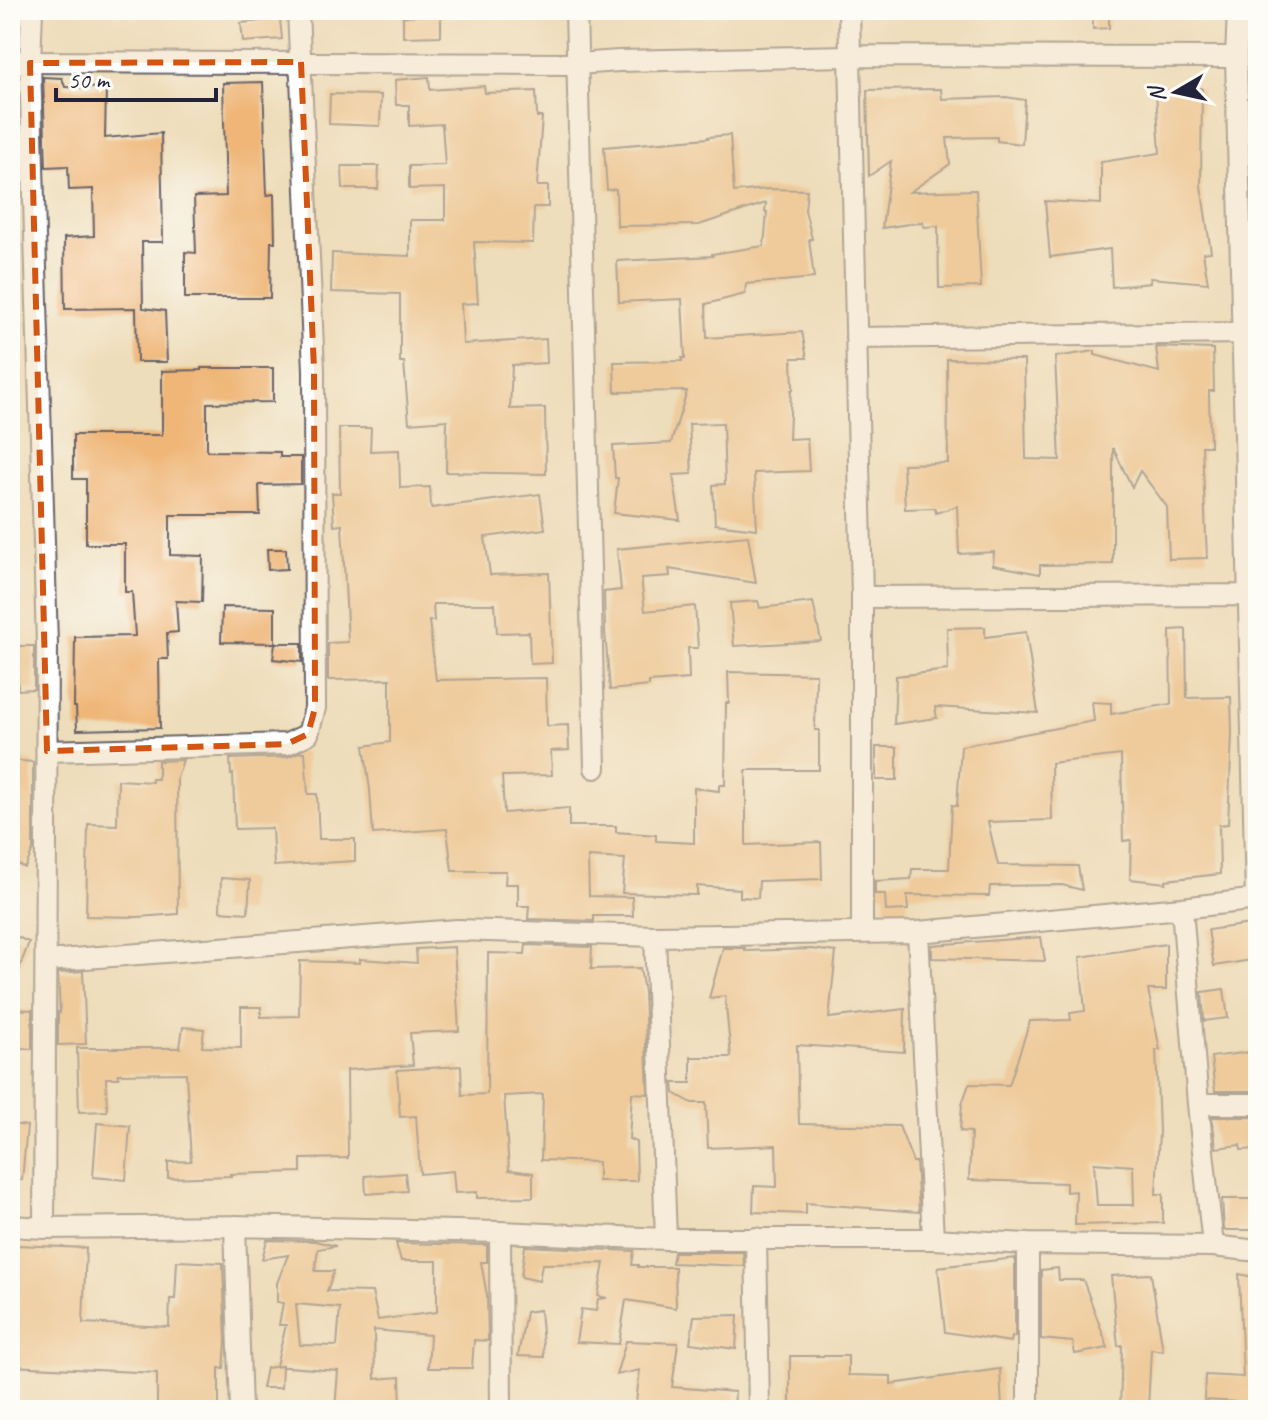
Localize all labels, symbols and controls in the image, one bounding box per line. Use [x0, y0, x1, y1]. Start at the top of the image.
scale bar [56, 52, 216, 102]
north arrow [1136, 52, 1216, 132]
text: 50 m [68, 65, 111, 95]
text: N [1142, 83, 1172, 104]

